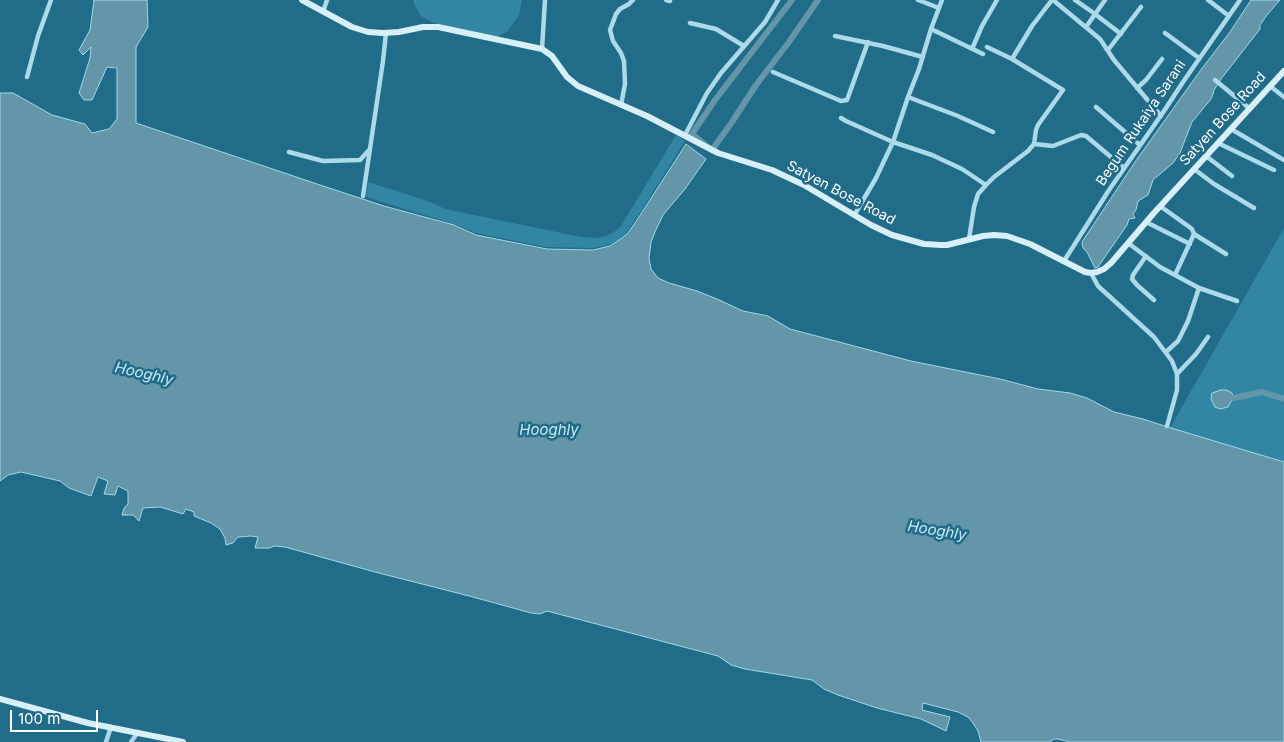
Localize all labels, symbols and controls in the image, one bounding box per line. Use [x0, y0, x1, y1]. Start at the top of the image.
street label: Begum Rukaiya Sarani [1093, 57, 1189, 189]
street label: Satyen Bose Road [1176, 69, 1270, 169]
street label: Satyen Bose Road [784, 157, 898, 229]
water label: Hooghly [113, 359, 175, 389]
water label: Hooghly [519, 421, 579, 439]
water label: Hooghly [906, 517, 968, 545]
scale bar [12, 700, 100, 732]
text: 100 m [18, 709, 60, 728]

